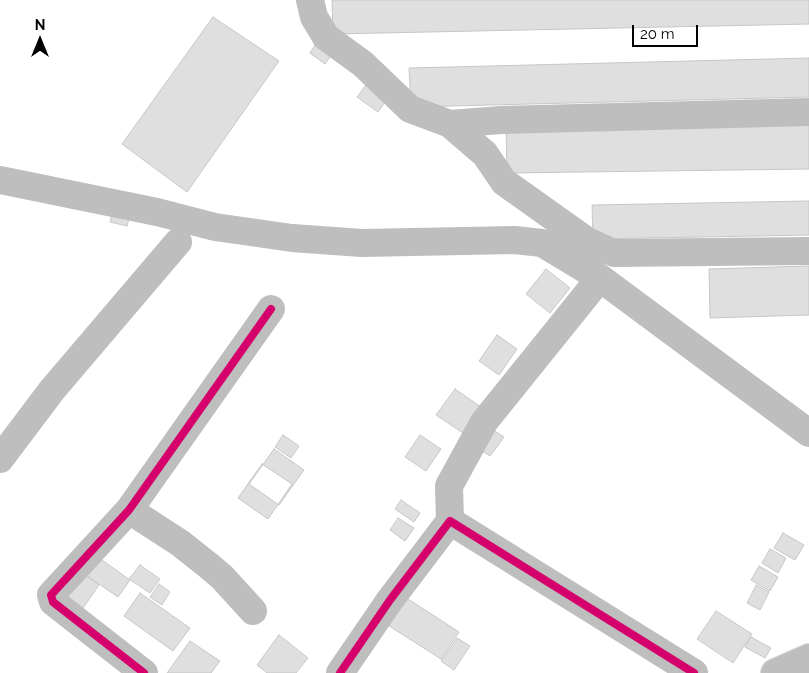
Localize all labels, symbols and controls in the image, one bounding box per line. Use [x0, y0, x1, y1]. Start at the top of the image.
north arrow [15, 15, 65, 65]
scale bar [634, 15, 700, 47]
text: N [35, 17, 45, 33]
text: 20 m [640, 25, 675, 43]

